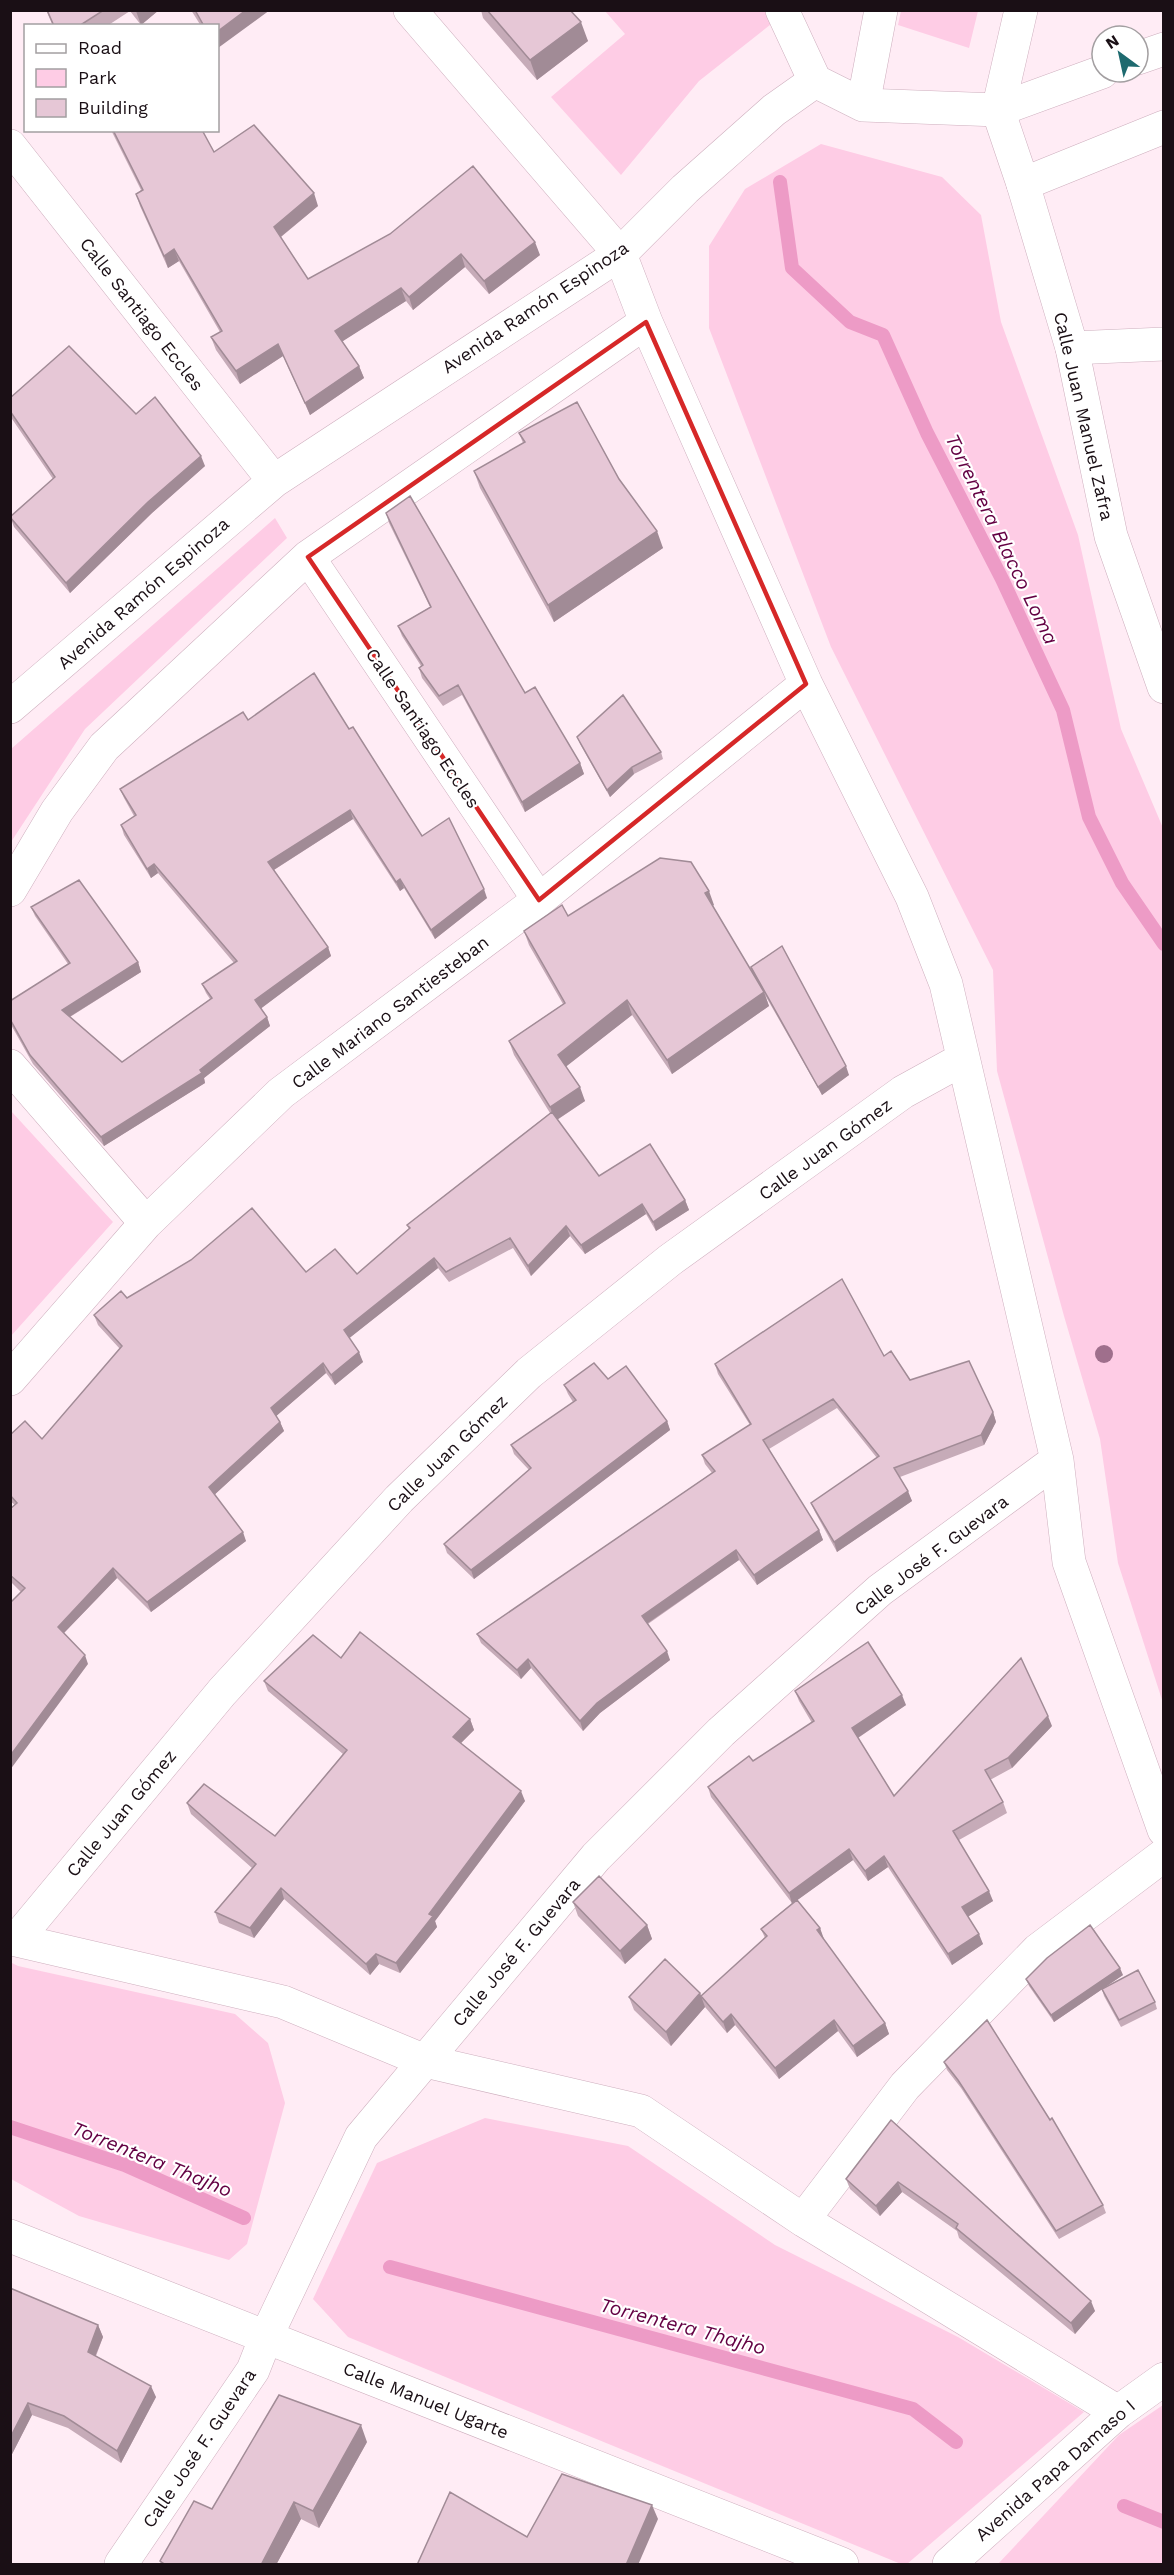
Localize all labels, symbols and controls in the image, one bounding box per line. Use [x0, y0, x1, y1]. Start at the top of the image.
legend [24, 24, 219, 132]
north arrow [1090, 24, 1150, 84]
text: N [1102, 31, 1122, 53]
text: Road [78, 37, 122, 58]
text: Park [78, 67, 117, 88]
text: Building [78, 97, 148, 118]
street label: Calle Santiago Eccles [76, 233, 208, 395]
street label: Avenida Ramón Espinoza [438, 237, 632, 377]
street label: Calle Juan Manuel Zafra [1050, 310, 1118, 522]
water label: Torrentera Blacco Loma [940, 430, 1064, 648]
street label: Avenida Ramón Espinoza [53, 513, 233, 673]
street label: Calle Santiago Eccles [362, 644, 484, 812]
street label: Calle Mariano Santiesteban [287, 931, 493, 1093]
street label: Calle Juan Gómez [754, 1094, 896, 1204]
street label: Calle Juan Gómez [382, 1390, 512, 1516]
street label: Calle José F. Guevara [850, 1490, 1012, 1620]
street label: Calle Juan Gómez [62, 1745, 180, 1881]
street label: Calle José F. Guevara [448, 1874, 584, 2030]
water label: Torrentera Thajho [68, 2116, 236, 2202]
water label: Torrentera Thajho [598, 2292, 768, 2360]
street label: Calle Manuel Ugarte [340, 2357, 512, 2443]
street label: Calle José F. Guevara [138, 2365, 260, 2531]
street label: Avenida Papa Damaso I [971, 2395, 1139, 2545]

